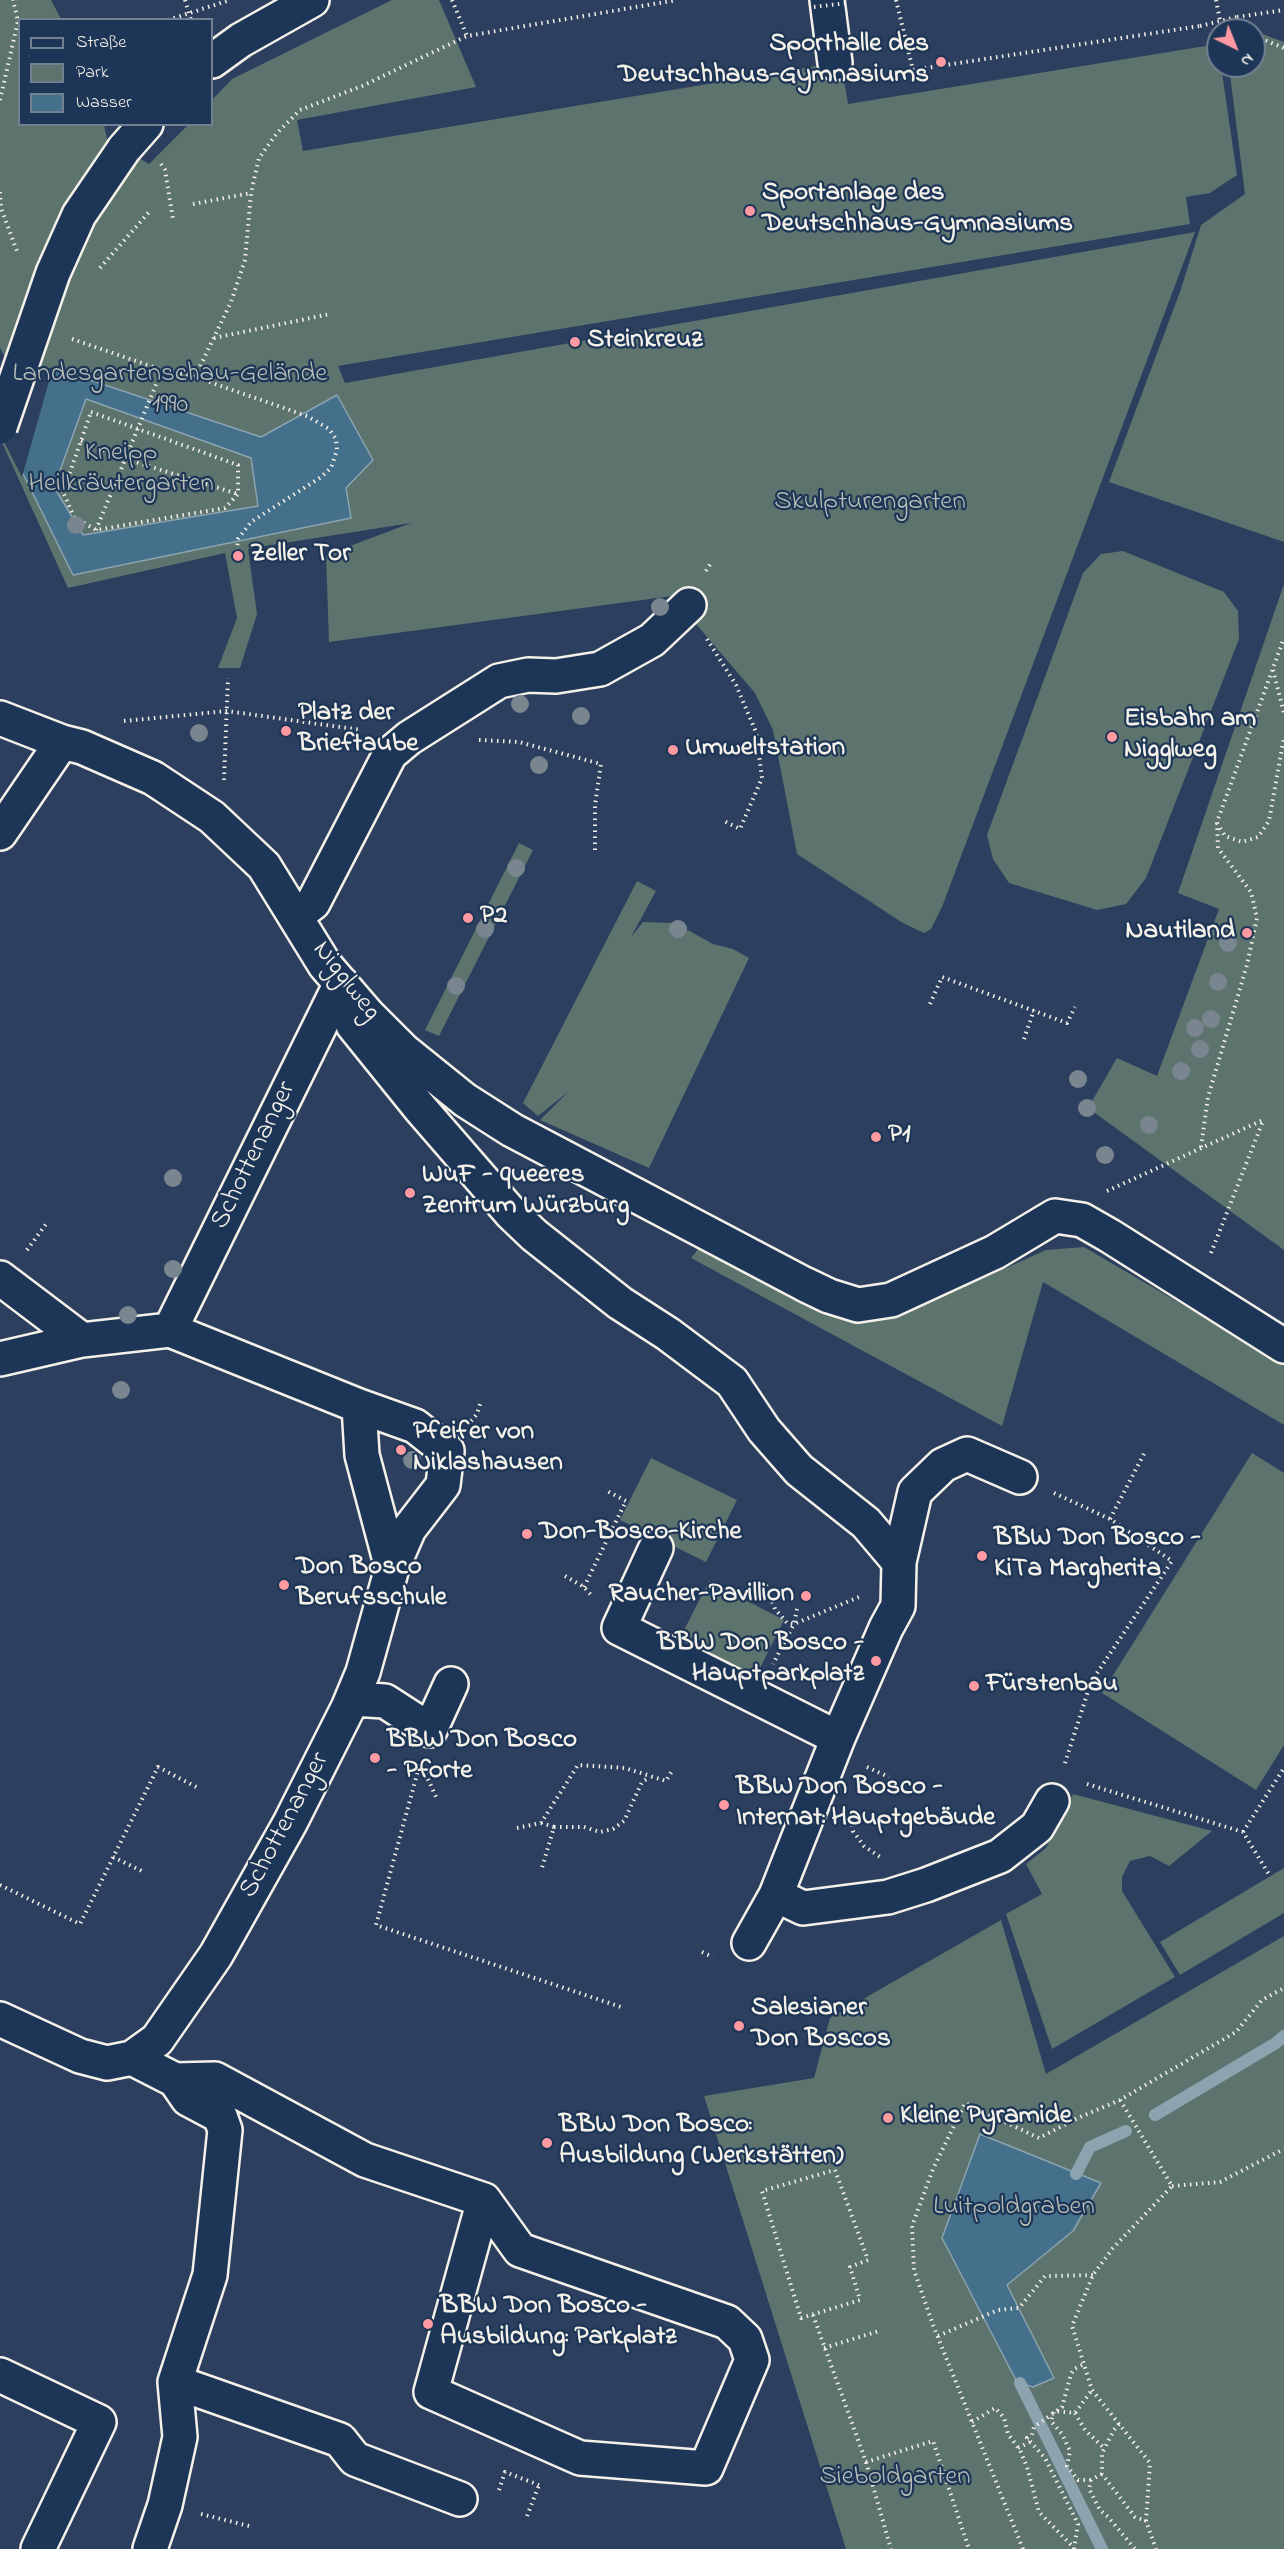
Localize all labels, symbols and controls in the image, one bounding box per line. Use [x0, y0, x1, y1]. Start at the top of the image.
legend [18, 18, 213, 126]
north arrow [1206, 18, 1266, 78]
text: Straße [76, 30, 126, 56]
place label: Sporthalle des Deutschhaus-Gymnasiums [618, 30, 929, 93]
text: N [1235, 47, 1259, 72]
marker: Sporthalle des Deutschhaus-Gymnasiums [934, 55, 948, 69]
text: Park [76, 60, 109, 86]
text: Wasser [76, 90, 132, 116]
place label: Sportanlage des Deutschhaus-Gymnasiums [762, 179, 1073, 242]
marker: Sportanlage des Deutschhaus-Gymnasiums [743, 204, 757, 218]
place label: Steinkreuz [587, 326, 703, 358]
marker: Steinkreuz [568, 335, 582, 349]
park label: Landesgartenschau-Gelände 1990 [13, 360, 327, 423]
park label: Kneipp Heilkräutergarten [28, 439, 214, 502]
park label: Skulpturengarten [774, 488, 966, 520]
place label: Zeller Tor [250, 540, 351, 572]
marker: Zeller Tor [231, 549, 245, 563]
place label: Platz der Brieftaube [298, 699, 418, 762]
place label: Eisbahn am Nigglweg [1124, 705, 1256, 768]
marker: Platz der Brieftaube [279, 724, 293, 738]
marker: Eisbahn am Nigglweg [1105, 730, 1119, 744]
place label: Umweltstation [685, 734, 845, 766]
marker: Umweltstation [666, 743, 680, 757]
place label: P2 [480, 902, 507, 934]
marker: P2 [461, 911, 475, 925]
place label: Nautiland [1125, 917, 1235, 949]
marker: Nautiland [1240, 926, 1254, 940]
street label: Nigglweg [304, 935, 386, 1029]
street label: Schottenanger [205, 1077, 305, 1235]
place label: P1 [888, 1121, 911, 1153]
marker: P1 [869, 1130, 883, 1144]
place label: WuF - queeres Zentrum Würzburg [422, 1161, 629, 1224]
marker: WuF - queeres Zentrum Würzburg [403, 1186, 417, 1200]
place label: Pfeifer von Niklashausen [413, 1418, 563, 1481]
marker: Pfeifer von Niklashausen [394, 1443, 408, 1457]
place label: Don-Bosco-Kirche [539, 1518, 742, 1550]
place label: BBW Don Bosco - KiTa Margherita [994, 1524, 1201, 1587]
marker: Don-Bosco-Kirche [520, 1527, 534, 1541]
marker: BBW Don Bosco - KiTa Margherita [975, 1549, 989, 1563]
place label: Don Bosco Berufsschule [296, 1553, 447, 1616]
marker: Don Bosco Berufsschule [277, 1578, 291, 1592]
place label: Raucher-Pavillion [609, 1580, 794, 1612]
marker: Raucher-Pavillion [799, 1589, 813, 1603]
place label: BBW Don Bosco - Hauptparkplatz [657, 1629, 864, 1692]
marker: BBW Don Bosco - Hauptparkplatz [869, 1654, 883, 1668]
place label: Fürstenbau [986, 1670, 1118, 1702]
marker: Fürstenbau [967, 1679, 981, 1693]
place label: BBW Don Bosco - Pforte [387, 1726, 577, 1789]
street label: Schottenanger [234, 1748, 338, 1904]
marker: BBW Don Bosco - Pforte [368, 1751, 382, 1765]
place label: BBW Don Bosco - Internat: Hauptgebäude [736, 1773, 995, 1836]
marker: BBW Don Bosco - Internat: Hauptgebäude [717, 1798, 731, 1812]
place label: Salesianer Don Boscos [751, 1994, 891, 2057]
marker: Salesianer Don Boscos [732, 2019, 746, 2033]
place label: Kleine Pyramide [900, 2102, 1072, 2134]
place label: BBW Don Bosco: Ausbildung (Werkstätten) [559, 2111, 844, 2174]
marker: Kleine Pyramide [881, 2111, 895, 2125]
marker: BBW Don Bosco: Ausbildung (Werkstätten) [540, 2136, 554, 2150]
park label: Luitpoldgraben [933, 2193, 1095, 2225]
place label: BBW Don Bosco - Ausbildung: Parkplatz [440, 2292, 677, 2355]
marker: BBW Don Bosco - Ausbildung: Parkplatz [421, 2317, 435, 2331]
park label: Sieboldgarten [819, 2463, 971, 2495]

